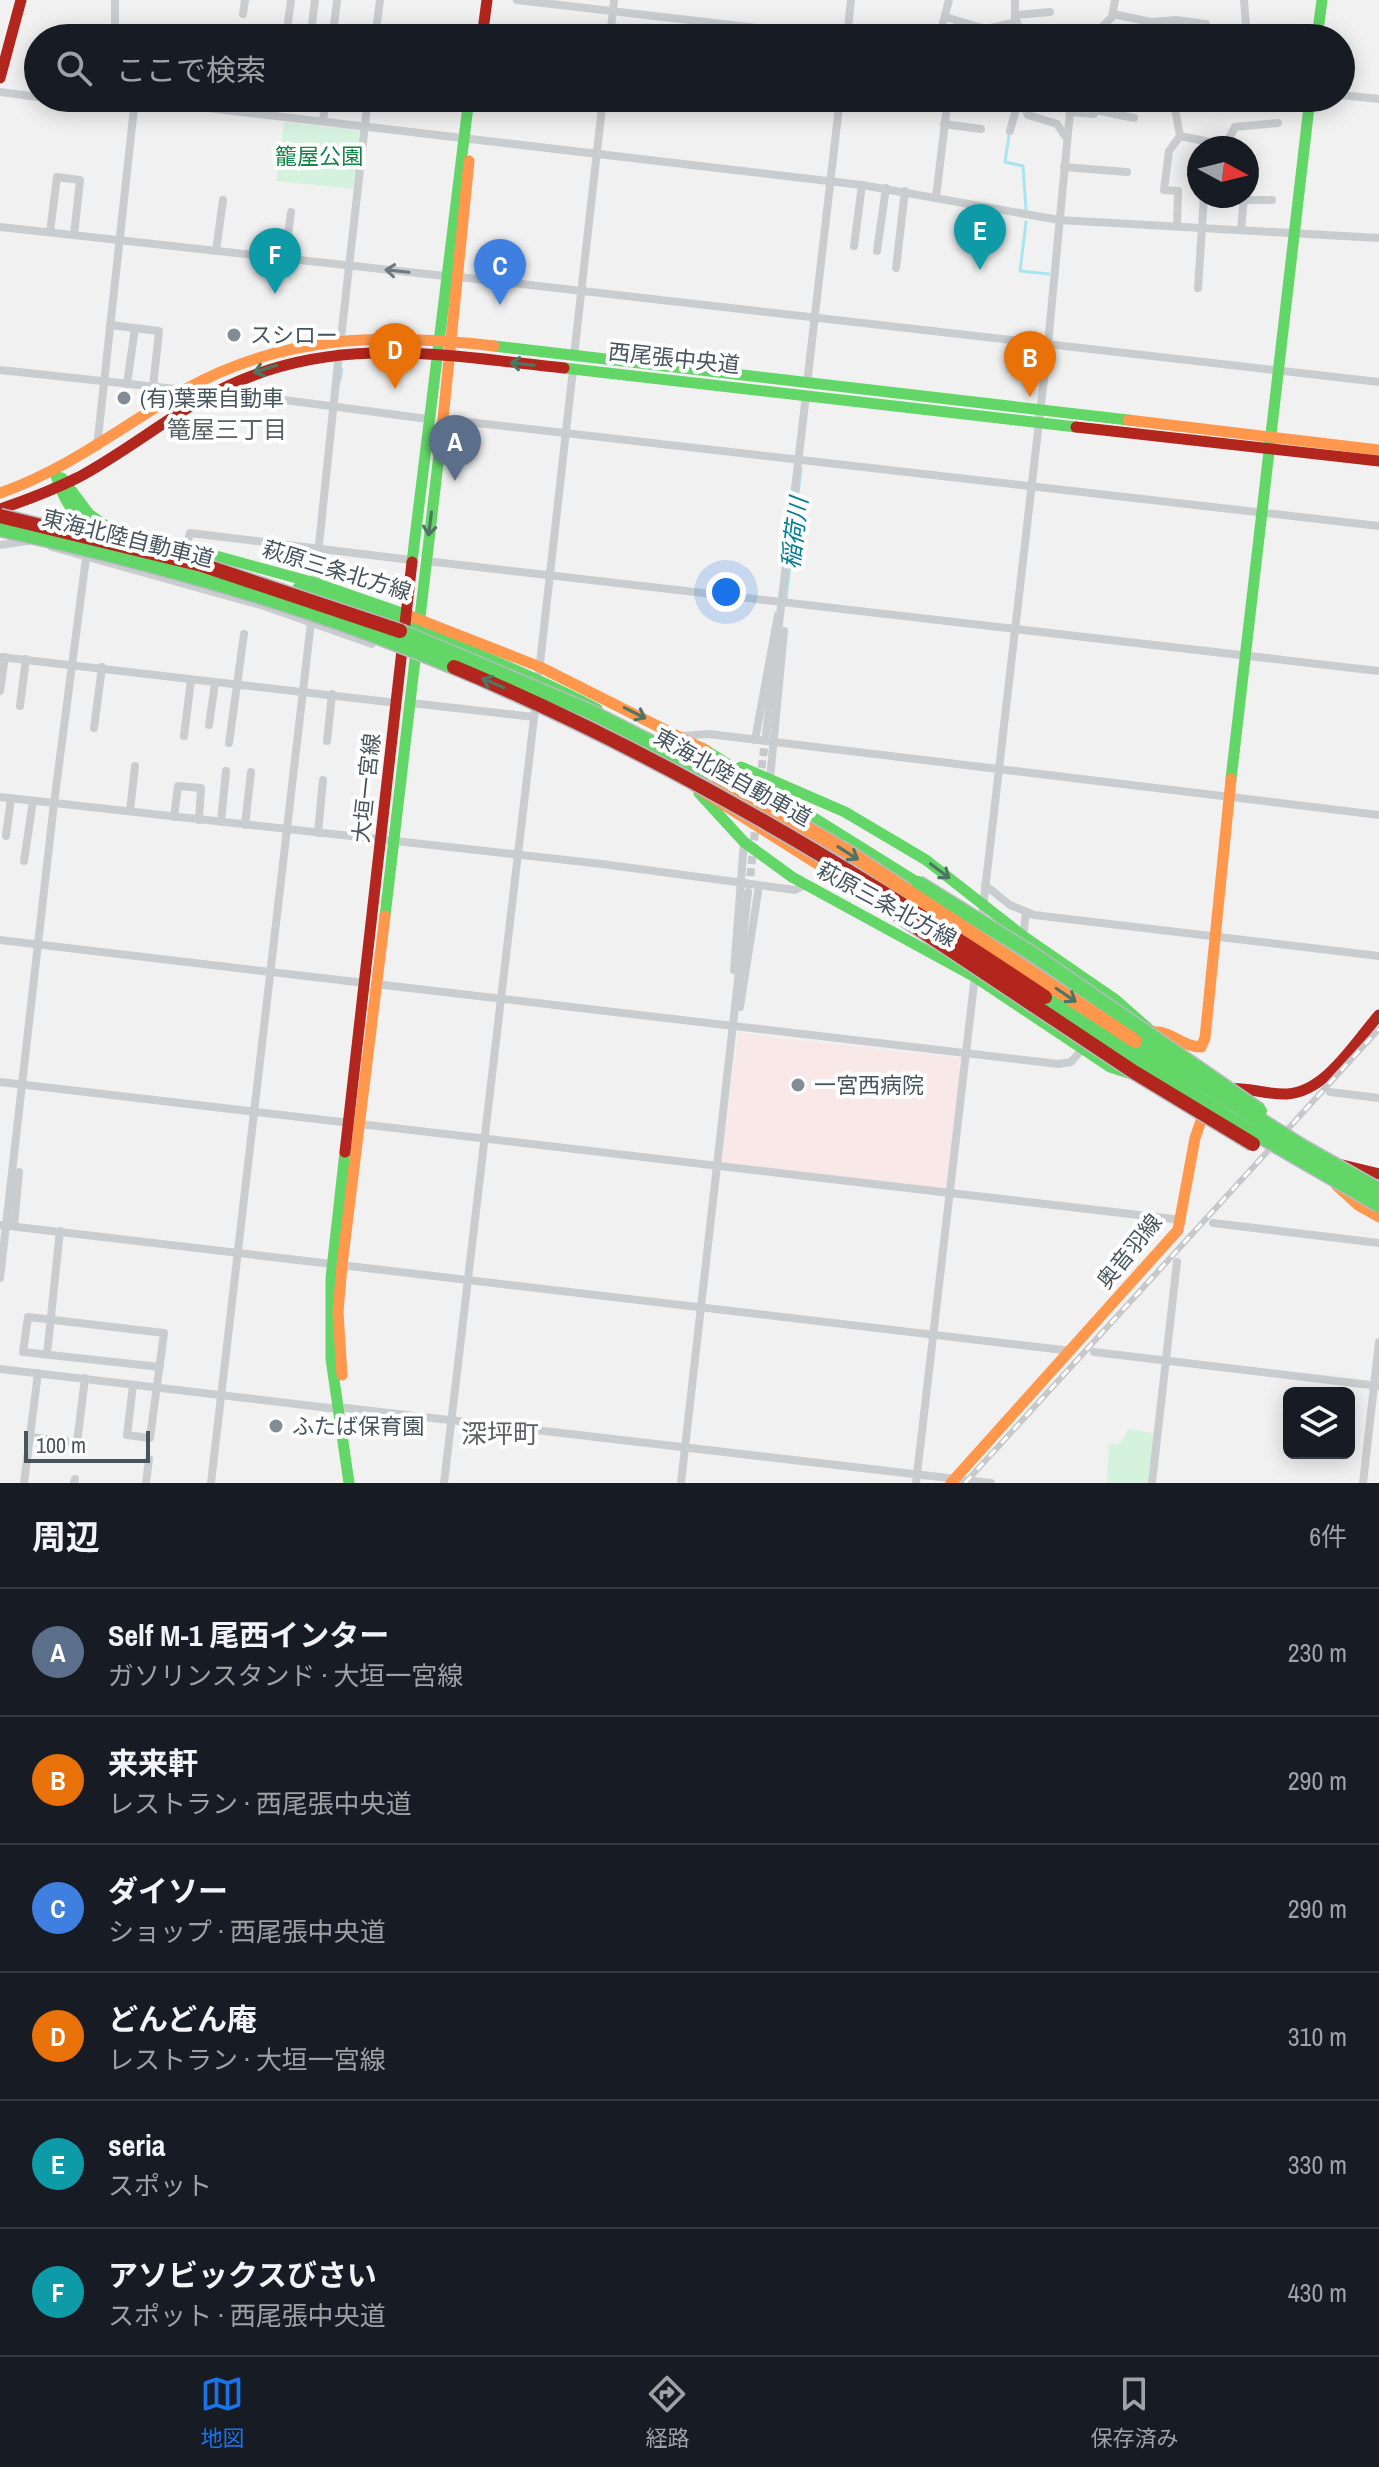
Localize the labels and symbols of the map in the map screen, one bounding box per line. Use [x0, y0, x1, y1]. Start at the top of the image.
north arrow [1187, 136, 1259, 208]
park label: 籠屋公園 [275, 141, 363, 171]
pin: E [954, 204, 1006, 270]
pin: F [249, 228, 301, 294]
pin: C [474, 239, 526, 305]
one-way arrow [384, 263, 411, 278]
place label: スシロー [250, 320, 338, 350]
pin: D [369, 323, 421, 389]
marker: スシロー [225, 326, 243, 344]
pin: B [1004, 331, 1056, 397]
street label: 西尾張中央道 [607, 336, 741, 380]
one-way arrow [510, 356, 536, 371]
one-way arrow [253, 363, 278, 377]
place label: (有)葉栗自動車 [140, 383, 284, 413]
marker: (有)葉栗自動車 [115, 389, 133, 407]
district label: 篭屋三丁目 [167, 413, 287, 445]
pin: A [429, 415, 481, 481]
water label: 稲荷川 [774, 492, 815, 571]
street label: 東海北陸自動車道 [39, 502, 217, 574]
one-way arrow [422, 511, 437, 536]
street label: 萩原三条北方線 [259, 533, 415, 607]
your location [706, 572, 746, 612]
one-way arrow [481, 674, 506, 689]
one-way arrow [623, 706, 647, 721]
street label: 東海北陸自動車道 [649, 721, 817, 833]
street label: 大垣一宮線 [345, 732, 387, 844]
one-way arrow [837, 845, 859, 862]
street label: 萩原三条北方線 [812, 855, 962, 953]
one-way arrow [929, 862, 950, 879]
one-way arrow [1055, 987, 1077, 1003]
place label: 一宮西病院 [814, 1070, 924, 1100]
marker: 一宮西病院 [789, 1076, 807, 1094]
street label: 奥音羽線 [1090, 1207, 1168, 1295]
place label: ふたば保育園 [292, 1411, 424, 1441]
district label: 深坪町 [461, 1416, 539, 1451]
marker: ふたば保育園 [267, 1417, 285, 1435]
scale bar [24, 1427, 150, 1463]

